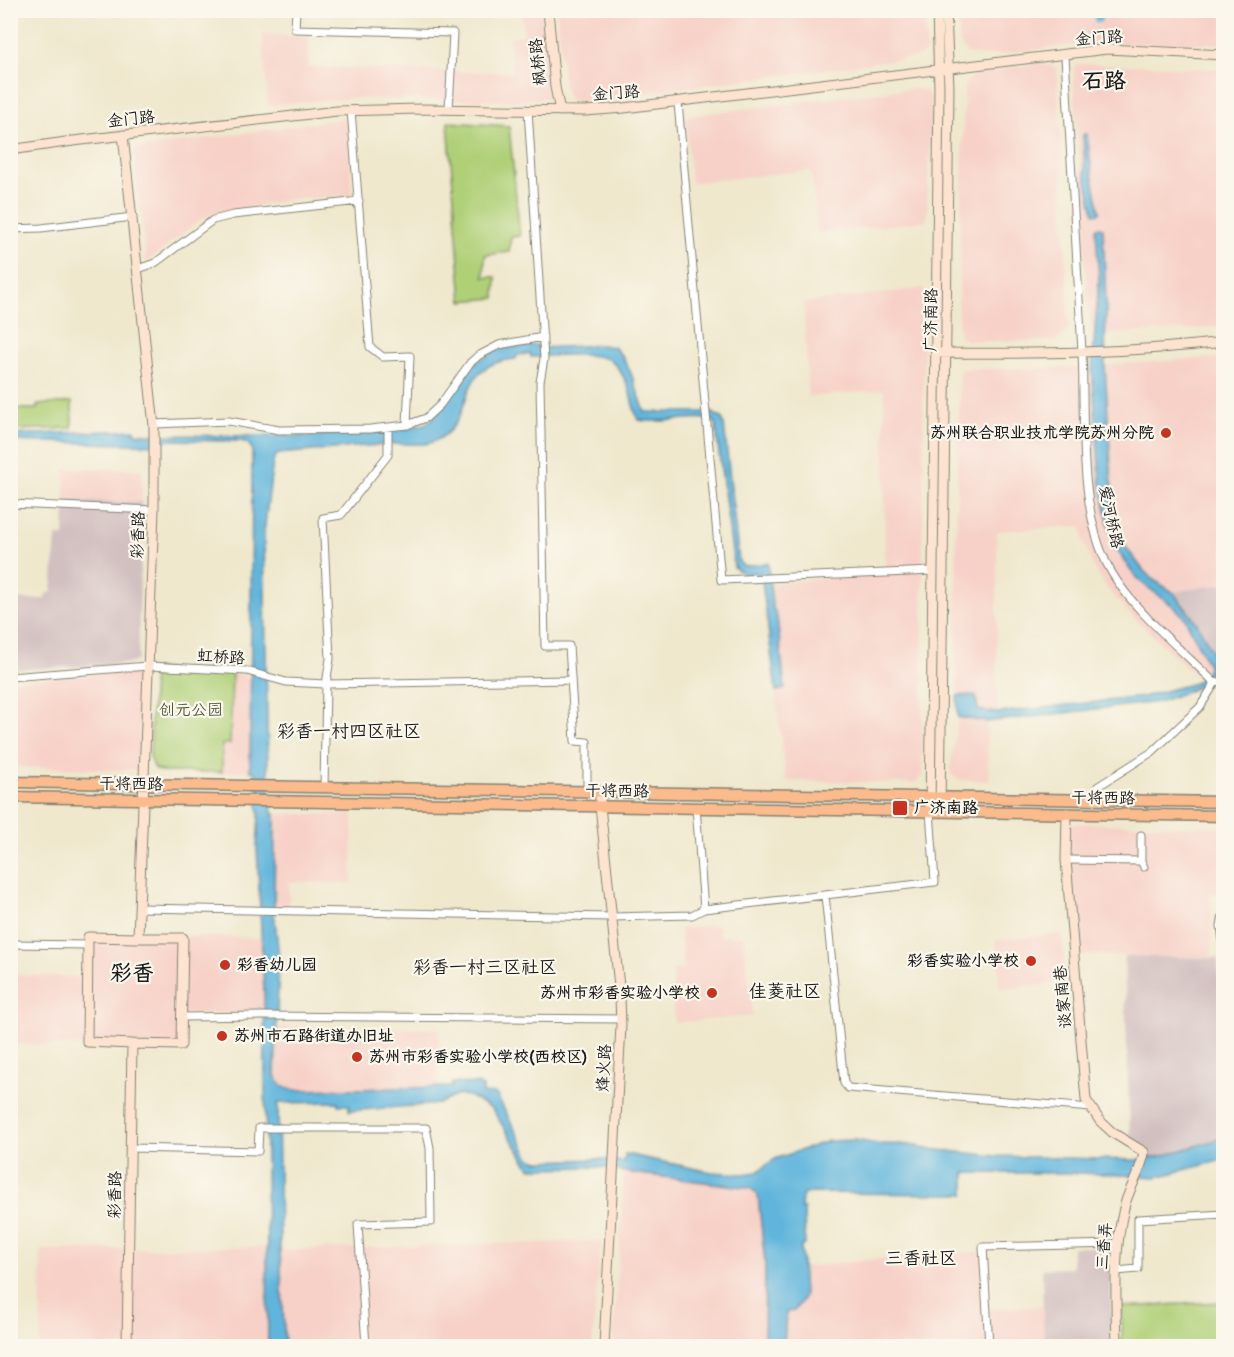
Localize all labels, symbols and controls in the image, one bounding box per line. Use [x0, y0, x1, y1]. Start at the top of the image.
street label: 金门路 [1074, 26, 1124, 50]
street label: 枫桥路 [526, 37, 550, 87]
district label: 石路 [1082, 67, 1126, 95]
street label: 金门路 [591, 81, 641, 105]
street label: 金门路 [106, 107, 156, 131]
street label: 广济南路 [920, 288, 942, 352]
place label: 苏州联合职业技术学院苏州分院 [930, 423, 1154, 443]
marker: 苏州联合职业技术学院苏州分院 [1159, 426, 1173, 440]
street label: 爱河桥路 [1095, 484, 1127, 550]
street label: 彩香路 [127, 511, 149, 559]
street label: 虹桥路 [196, 645, 246, 669]
park label: 创元公园 [159, 700, 223, 720]
district label: 彩香一村四区社区 [277, 720, 421, 743]
street label: 干将西路 [99, 773, 163, 795]
street label: 干将西路 [585, 780, 649, 802]
street label: 干将西路 [1071, 787, 1135, 809]
place label: 广济南路 [914, 798, 978, 818]
marker: 广济南路 [891, 799, 909, 817]
place label: 彩香实验小学校 [907, 951, 1019, 971]
marker: 彩香实验小学校 [1024, 954, 1038, 968]
place label: 彩香幼儿园 [237, 955, 317, 975]
district label: 彩香一村三区社区 [413, 956, 557, 979]
marker: 彩香幼儿园 [218, 958, 232, 972]
district label: 彩香 [110, 959, 154, 987]
street label: 谈家南巷 [1050, 964, 1076, 1030]
district label: 佳菱社区 [749, 980, 821, 1003]
place label: 苏州市彩香实验小学校 [540, 983, 700, 1003]
marker: 苏州市彩香实验小学校 [705, 986, 719, 1000]
place label: 苏州市石路街道办旧址 [234, 1026, 394, 1046]
marker: 苏州市石路街道办旧址 [215, 1029, 229, 1043]
street label: 烽火路 [593, 1044, 615, 1092]
place label: 苏州市彩香实验小学校(西校区) [369, 1047, 588, 1067]
marker: 苏州市彩香实验小学校(西校区) [350, 1050, 364, 1064]
street label: 彩香路 [105, 1171, 125, 1219]
street label: 三香弄 [1092, 1221, 1116, 1271]
district label: 三香社区 [885, 1247, 957, 1270]

